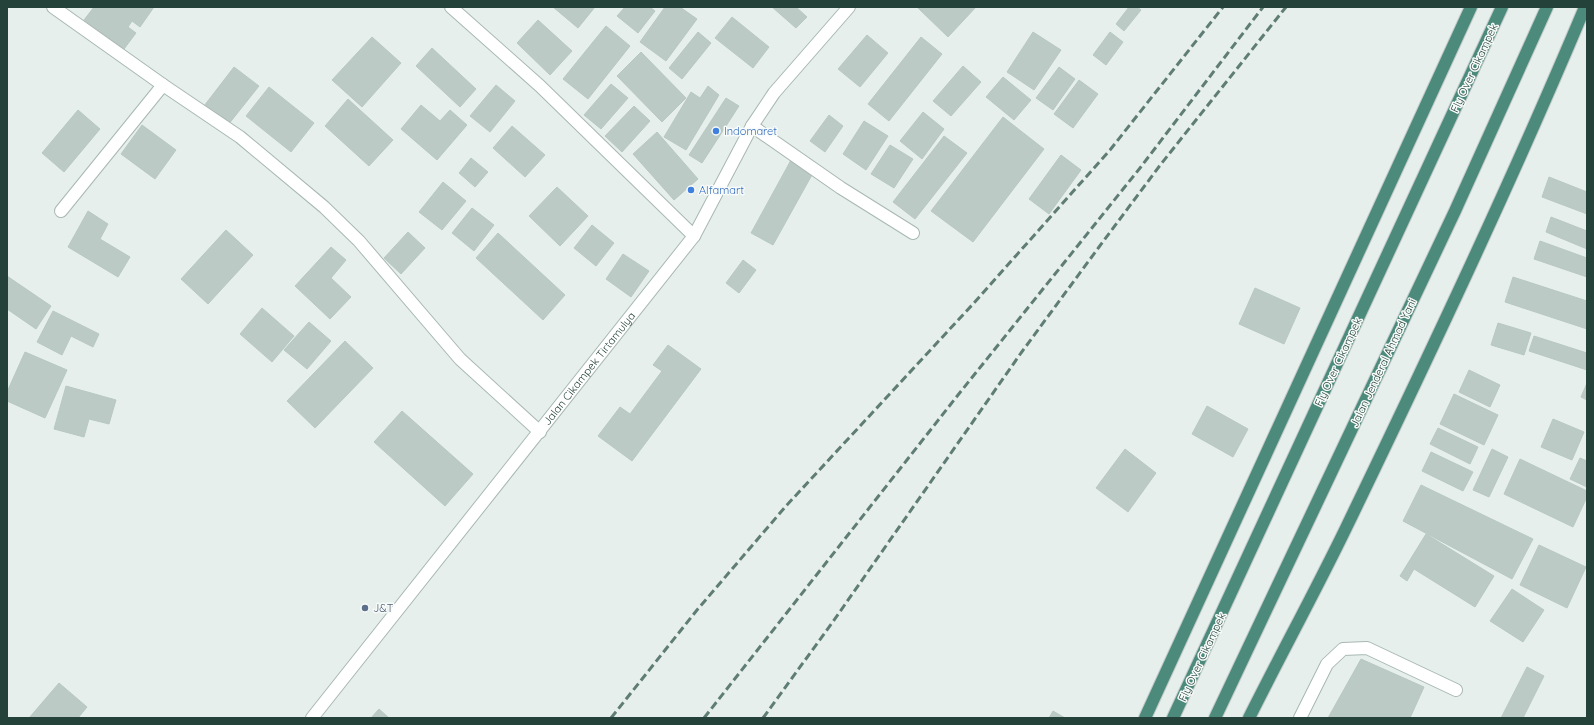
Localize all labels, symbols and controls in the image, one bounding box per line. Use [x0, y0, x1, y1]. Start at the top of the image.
street label: Fly Over Cikampek [1447, 21, 1501, 115]
place label: Indomaret [724, 124, 777, 138]
marker: Indomaret [711, 126, 721, 136]
place label: Alfamart [699, 183, 744, 197]
marker: Alfamart [686, 185, 696, 195]
street label: Jalan Jenderal Ahmad Yani [1347, 296, 1419, 430]
street label: Jalan Cikampek Tirtamulya [540, 309, 638, 428]
street label: Fly Over Cikampek [1311, 315, 1365, 409]
place label: J&T [373, 601, 394, 615]
marker: J&T [360, 603, 370, 613]
street label: Fly Over Cikampek [1175, 610, 1229, 704]

